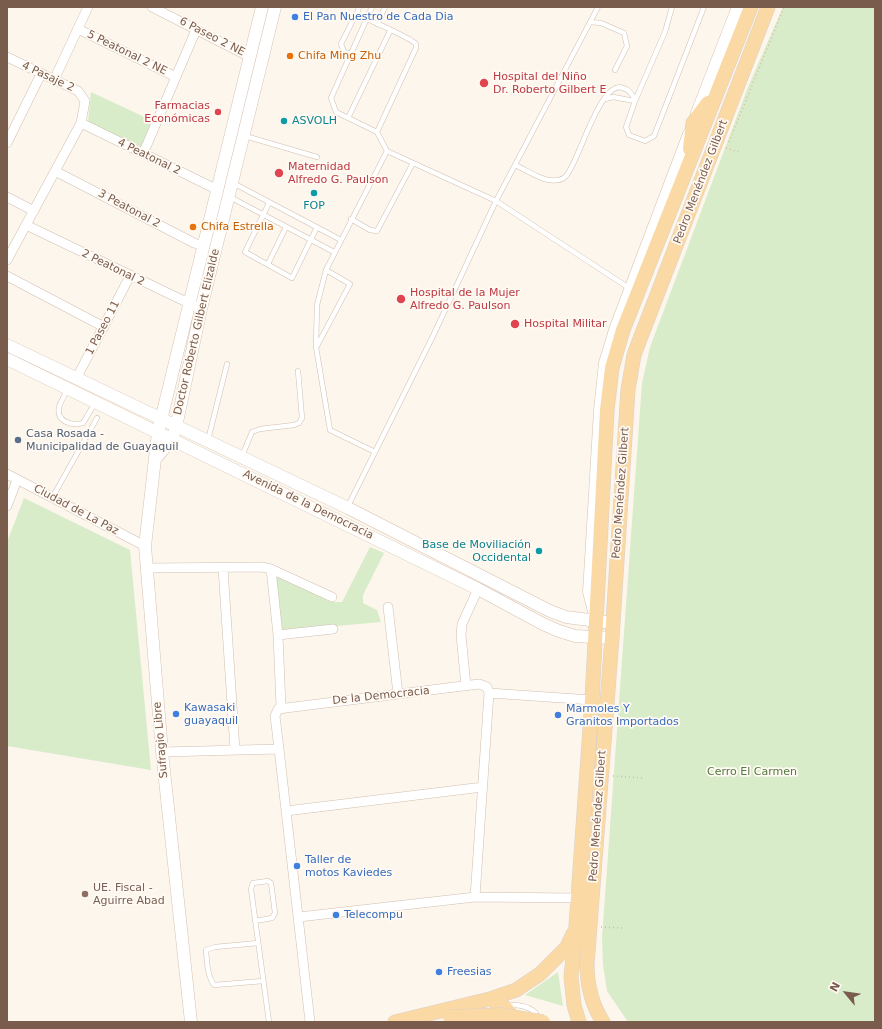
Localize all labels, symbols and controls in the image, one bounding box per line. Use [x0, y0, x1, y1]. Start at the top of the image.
place label: El Pan Nuestro de Cada Dia [303, 10, 454, 24]
marker: El Pan Nuestro de Cada Dia [290, 12, 300, 22]
street label: 6 Paseo 2 NE [177, 15, 247, 59]
street label: 5 Peatonal 2 NE [85, 28, 169, 78]
place label: Chifa Ming Zhu [298, 49, 381, 63]
marker: Chifa Ming Zhu [285, 51, 295, 61]
street label: 4 Pasaje 2 [20, 59, 76, 95]
place label: Hospital del Niño Dr. Roberto Gilbert E [493, 70, 606, 96]
marker: Hospital del Niño Dr. Roberto Gilbert E [478, 77, 490, 89]
place label: Farmacias Económicas [144, 99, 210, 125]
marker: Farmacias Económicas [213, 107, 223, 117]
place label: ASVOLH [292, 114, 337, 128]
marker: ASVOLH [279, 116, 289, 126]
street label: Pedro Menéndez Gilbert [671, 118, 731, 246]
street label: 4 Peatonal 2 [115, 136, 183, 178]
place label: Maternidad Alfredo G. Paulson [288, 160, 389, 186]
marker: Maternidad Alfredo G. Paulson [273, 167, 285, 179]
street label: 3 Peatonal 2 [96, 187, 162, 231]
marker: FOP [309, 188, 319, 198]
place label: FOP [303, 199, 325, 213]
place label: Chifa Estrella [201, 220, 274, 234]
marker: Chifa Estrella [188, 222, 198, 232]
street label: 2 Peatonal 2 [79, 247, 147, 289]
street label: Doctor Roberto Gilbert Elizalde [171, 248, 223, 416]
place label: Hospital de la Mujer Alfredo G. Paulson [410, 286, 520, 312]
marker: Hospital de la Mujer Alfredo G. Paulson [395, 293, 407, 305]
street label: 1 Paseo 11 [83, 298, 123, 358]
place label: Hospital Militar [524, 317, 607, 331]
marker: Hospital Militar [509, 318, 521, 330]
place label: Casa Rosada - Municipalidad de Guayaquil [26, 427, 178, 453]
street label: Pedro Menéndez Gilbert [610, 427, 632, 559]
marker: Casa Rosada - Municipalidad de Guayaquil [13, 435, 23, 445]
street label: Avenida de la Democracia [240, 468, 376, 542]
street label: Ciudad de La Paz [31, 482, 121, 538]
place label: Base de Moviliación Occidental [422, 538, 531, 564]
marker: Base de Moviliación Occidental [534, 546, 544, 556]
street label: De la Democracia [332, 684, 430, 708]
street label: Sufragio Libre [151, 701, 171, 779]
place label: Kawasaki guayaquil [184, 701, 238, 727]
place label: Marmoles Y Granitos Importados [566, 702, 679, 728]
marker: Kawasaki guayaquil [171, 709, 181, 719]
marker: Marmoles Y Granitos Importados [553, 710, 563, 720]
street label: Pedro Menéndez Gilbert [587, 750, 609, 882]
park label: Cerro El Carmen [707, 765, 797, 779]
place label: Taller de motos Kaviedes [305, 853, 392, 879]
marker: Taller de motos Kaviedes [292, 861, 302, 871]
place label: UE. Fiscal - Aguirre Abad [93, 881, 165, 907]
marker: UE. Fiscal - Aguirre Abad [80, 889, 90, 899]
place label: Telecompu [344, 908, 403, 922]
marker: Telecompu [331, 910, 341, 920]
place label: Freesias [447, 965, 492, 979]
marker: Freesias [434, 967, 444, 977]
north arrow [826, 973, 866, 1013]
text: N [827, 980, 843, 994]

